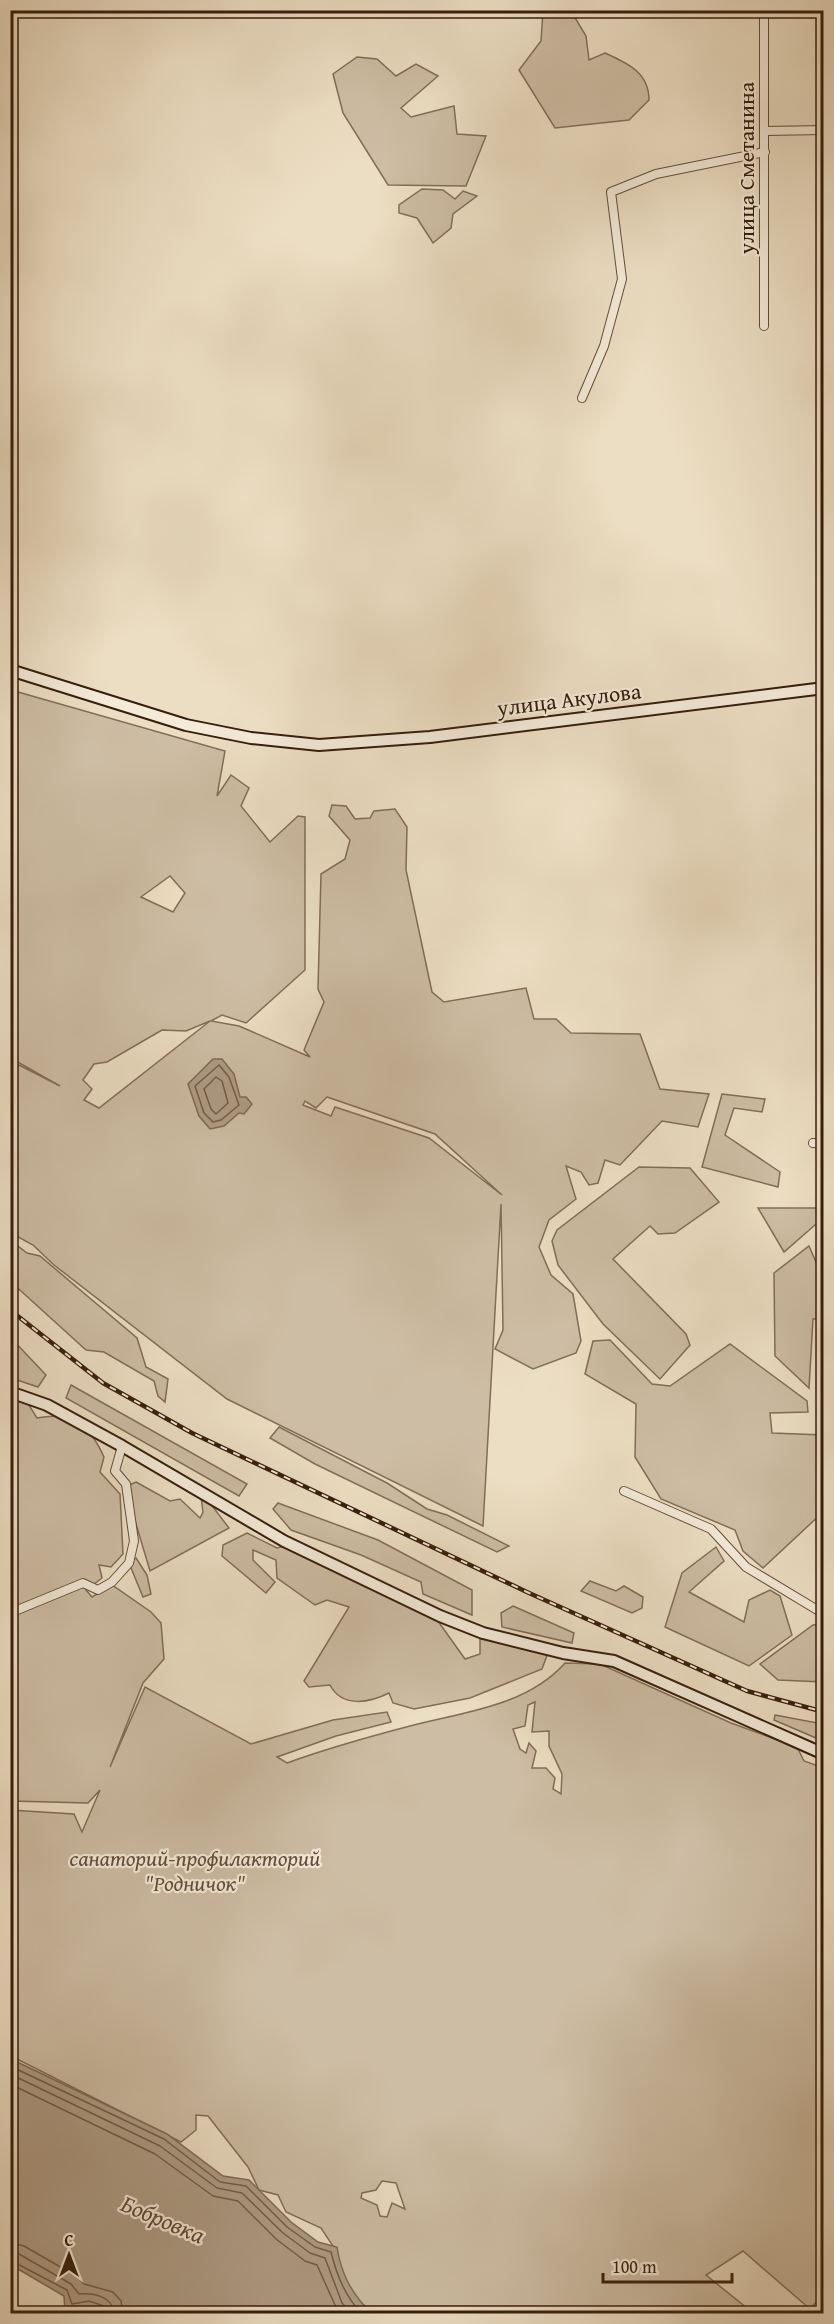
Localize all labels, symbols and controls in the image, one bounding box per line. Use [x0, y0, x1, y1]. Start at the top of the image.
street label: улица Сметанина [730, 81, 762, 255]
street label: улица Акулова [494, 674, 643, 724]
park label: санаторий-профилакторий "Родничок" [70, 1842, 320, 1899]
water label: Бобровка [116, 2186, 210, 2252]
north arrow [39, 2225, 99, 2285]
text: С [64, 2228, 74, 2252]
scale bar [603, 2246, 732, 2284]
text: 100 m [612, 2253, 657, 2280]

